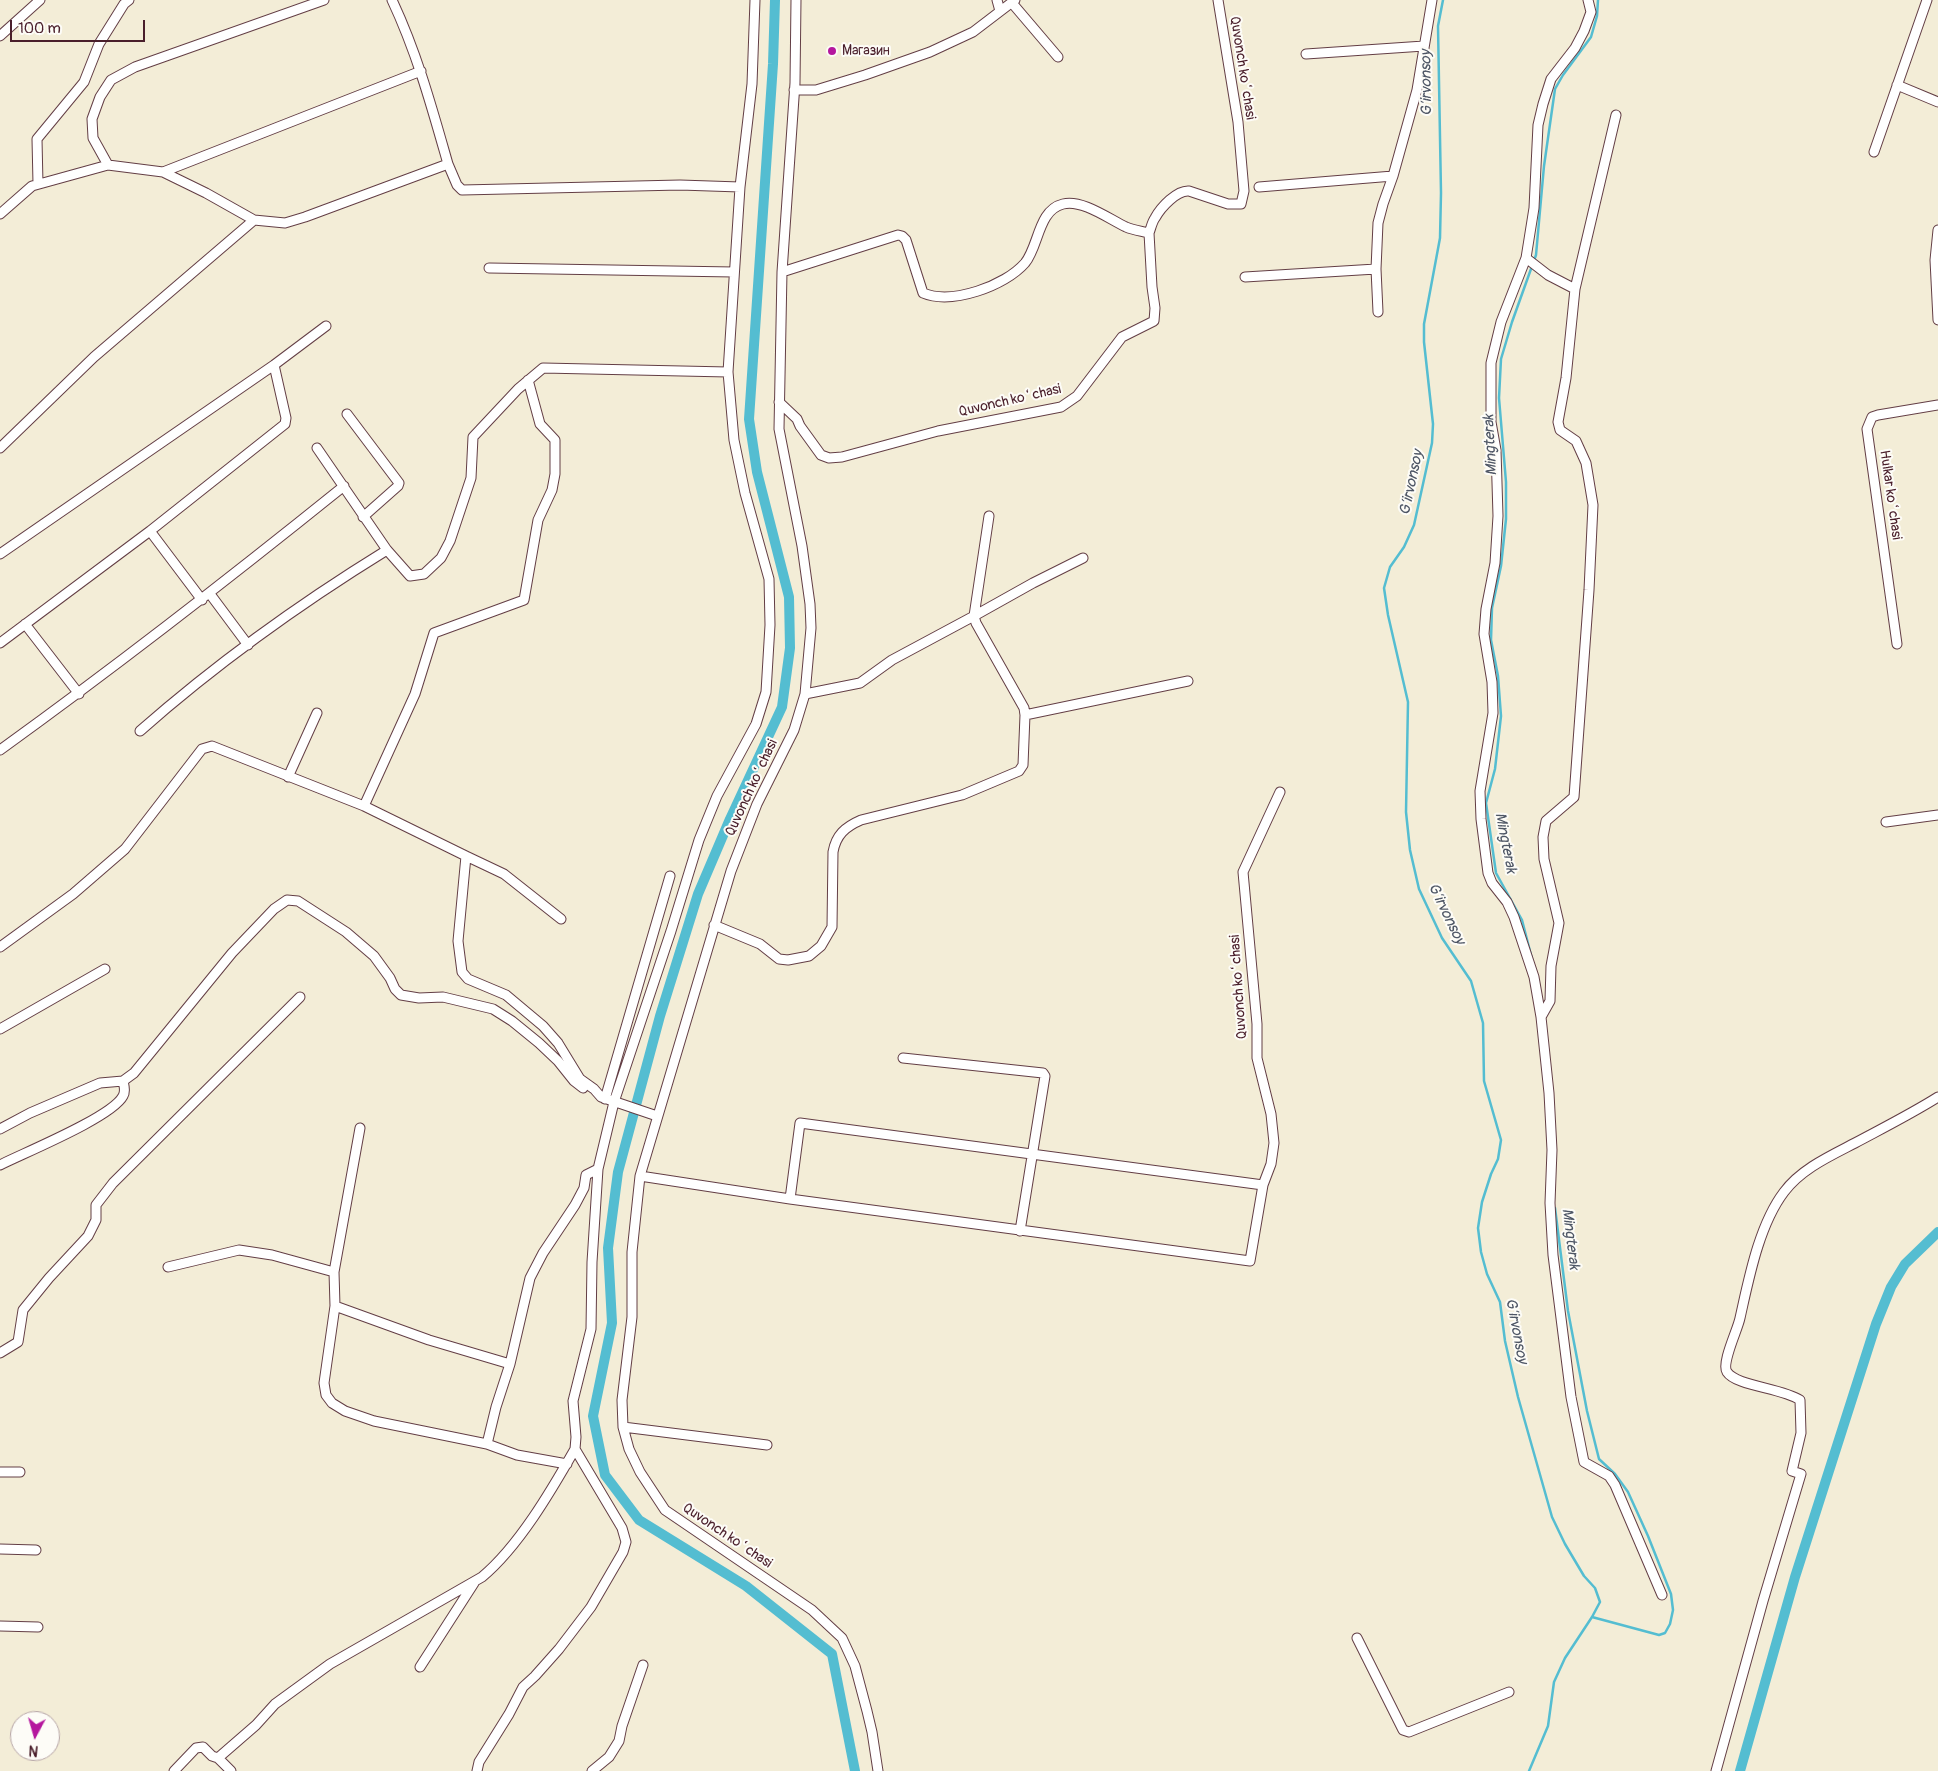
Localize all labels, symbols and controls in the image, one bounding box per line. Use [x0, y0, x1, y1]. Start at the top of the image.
scale bar [12, 10, 148, 42]
street label: Quvonch koʻchasi [1226, 15, 1258, 121]
text: 100 m [18, 19, 61, 38]
place label: Магазин [842, 43, 890, 59]
marker: Магазин [826, 45, 838, 57]
water label: G‘irvonsoy [1417, 50, 1437, 116]
street label: Quvonch koʻchasi [957, 381, 1063, 421]
water label: Mingterak [1480, 414, 1502, 476]
water label: G‘irvonsoy [1396, 449, 1428, 517]
street label: Hulkar koʻchasi [1875, 449, 1905, 541]
street label: Quvonch koʻchasi [722, 737, 782, 839]
water label: Mingterak [1490, 811, 1520, 875]
water label: G‘irvonsoy [1423, 880, 1469, 948]
street label: Quvonch koʻchasi [1227, 934, 1251, 1040]
water label: Mingterak [1557, 1207, 1583, 1271]
water label: G‘irvonsoy [1501, 1297, 1531, 1365]
street label: Quvonch koʻchasi [679, 1500, 775, 1572]
north arrow [10, 1711, 60, 1761]
text: N [28, 1741, 39, 1759]

